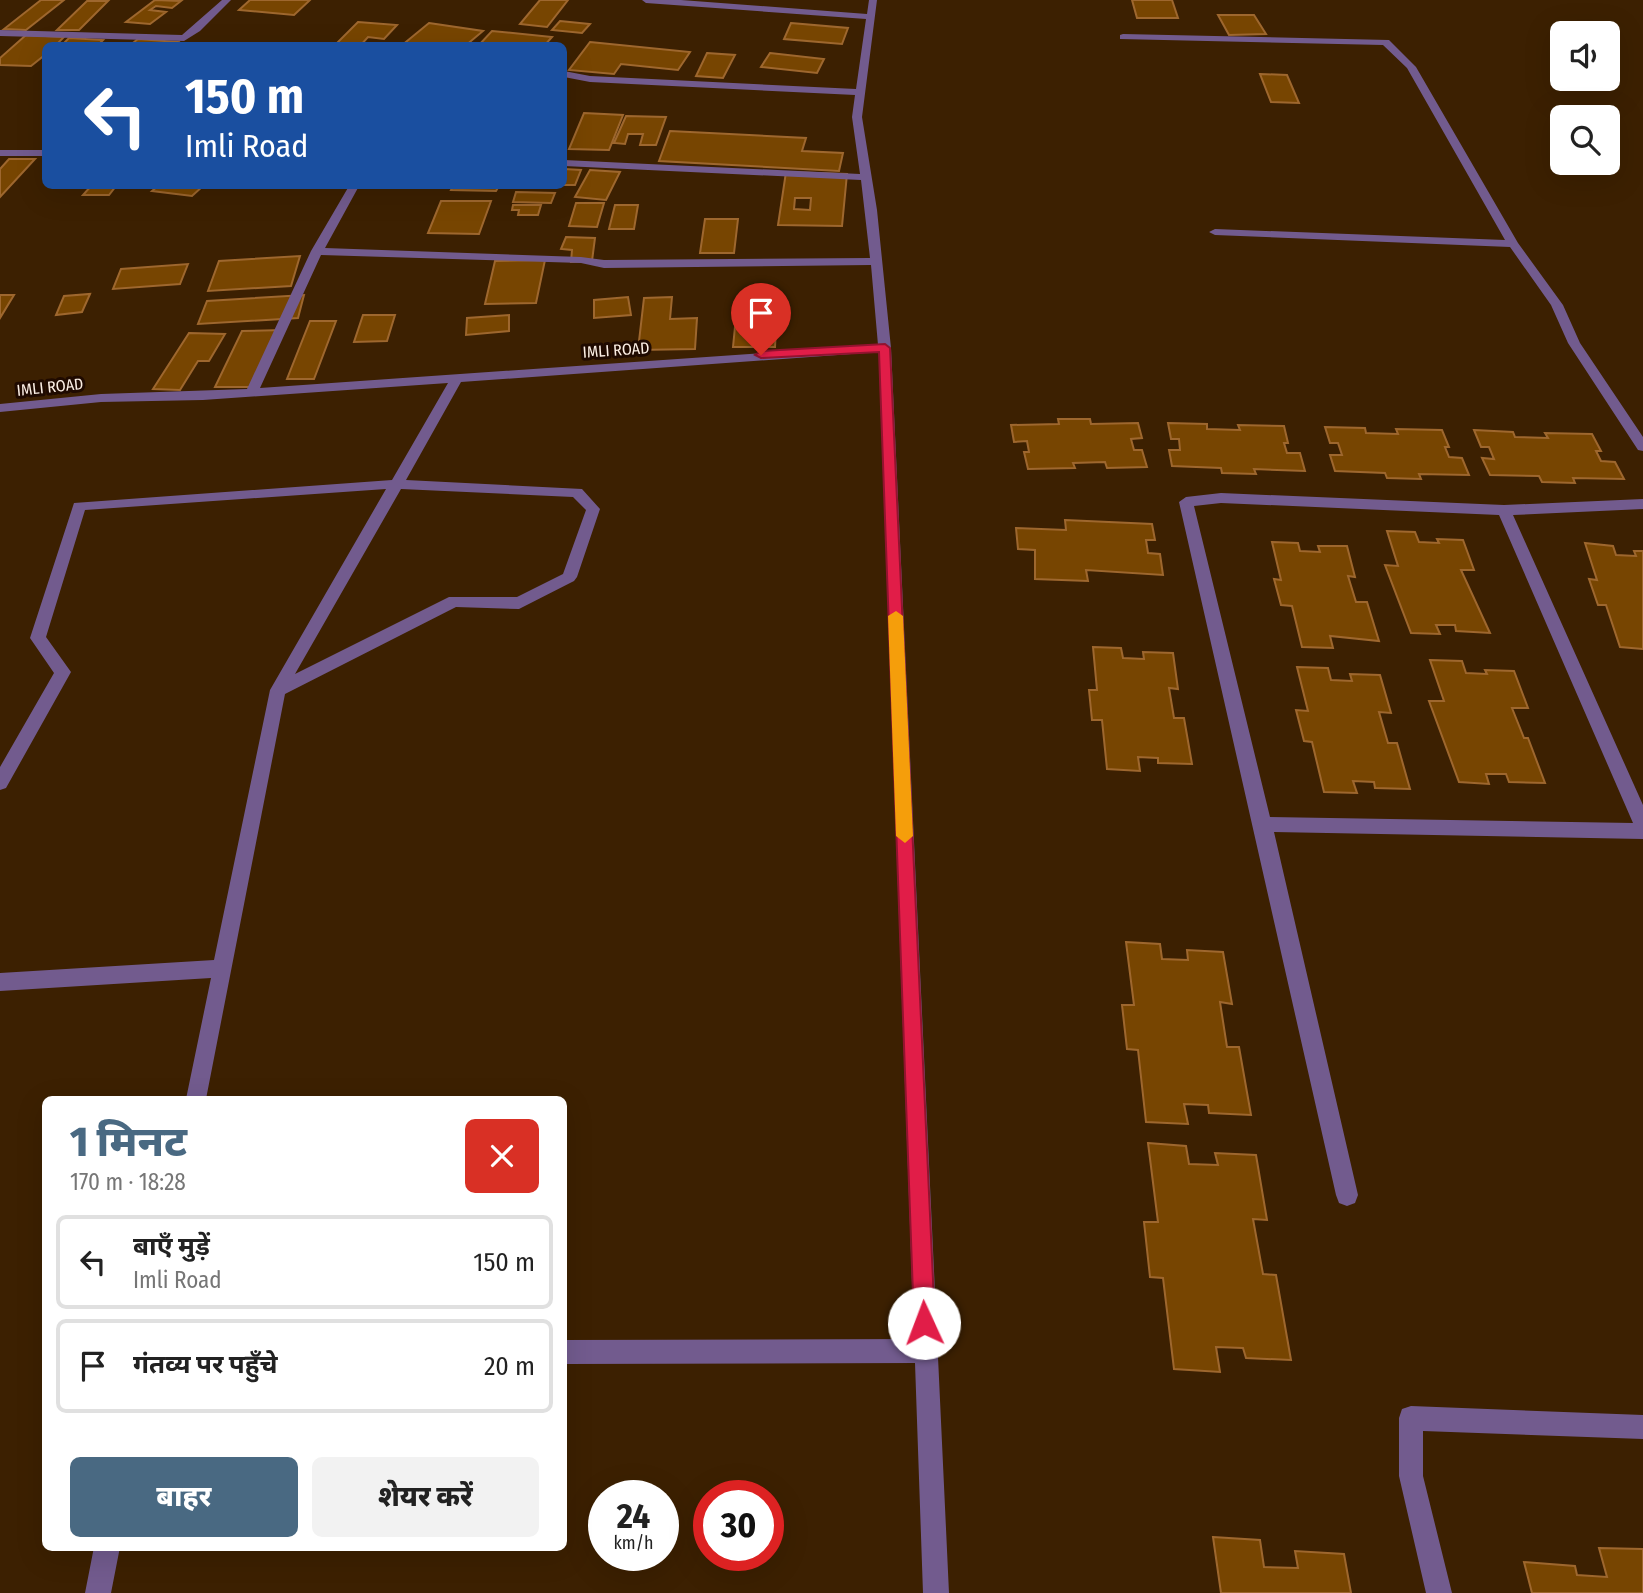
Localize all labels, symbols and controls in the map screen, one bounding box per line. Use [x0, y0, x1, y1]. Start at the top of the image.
map controls [1550, 21, 1620, 175]
button: sound [1550, 21, 1620, 91]
text: 150 m [185, 67, 304, 126]
icon: left [70, 70, 161, 161]
button: search [1550, 105, 1620, 175]
text: Imli Road [185, 127, 308, 165]
pin [731, 283, 791, 355]
icon: arrive [742, 294, 780, 332]
street label: IMLI ROAD [582, 338, 650, 362]
street label: IMLI ROAD [16, 374, 84, 400]
text: 1 मिनट [70, 1117, 187, 1167]
button: close [465, 1119, 539, 1193]
text: 170 m · 18:28 [70, 1168, 186, 1196]
text: बाएँ मुड़ें [133, 1231, 210, 1262]
icon: left [74, 1243, 112, 1281]
text: 150 m [473, 1247, 535, 1278]
text: Imli Road [133, 1266, 222, 1294]
position arrow [887, 1286, 961, 1360]
icon: arrive [74, 1347, 112, 1385]
text: गंतव्य पर पहुँचे [133, 1349, 277, 1380]
text: 20 m [484, 1351, 535, 1382]
button: बाहर [70, 1457, 298, 1537]
button: शेयर करें [312, 1457, 539, 1537]
speed limit sign: 30 [693, 1480, 784, 1571]
text: 24 [617, 1495, 650, 1537]
text: km/h [613, 1532, 654, 1554]

